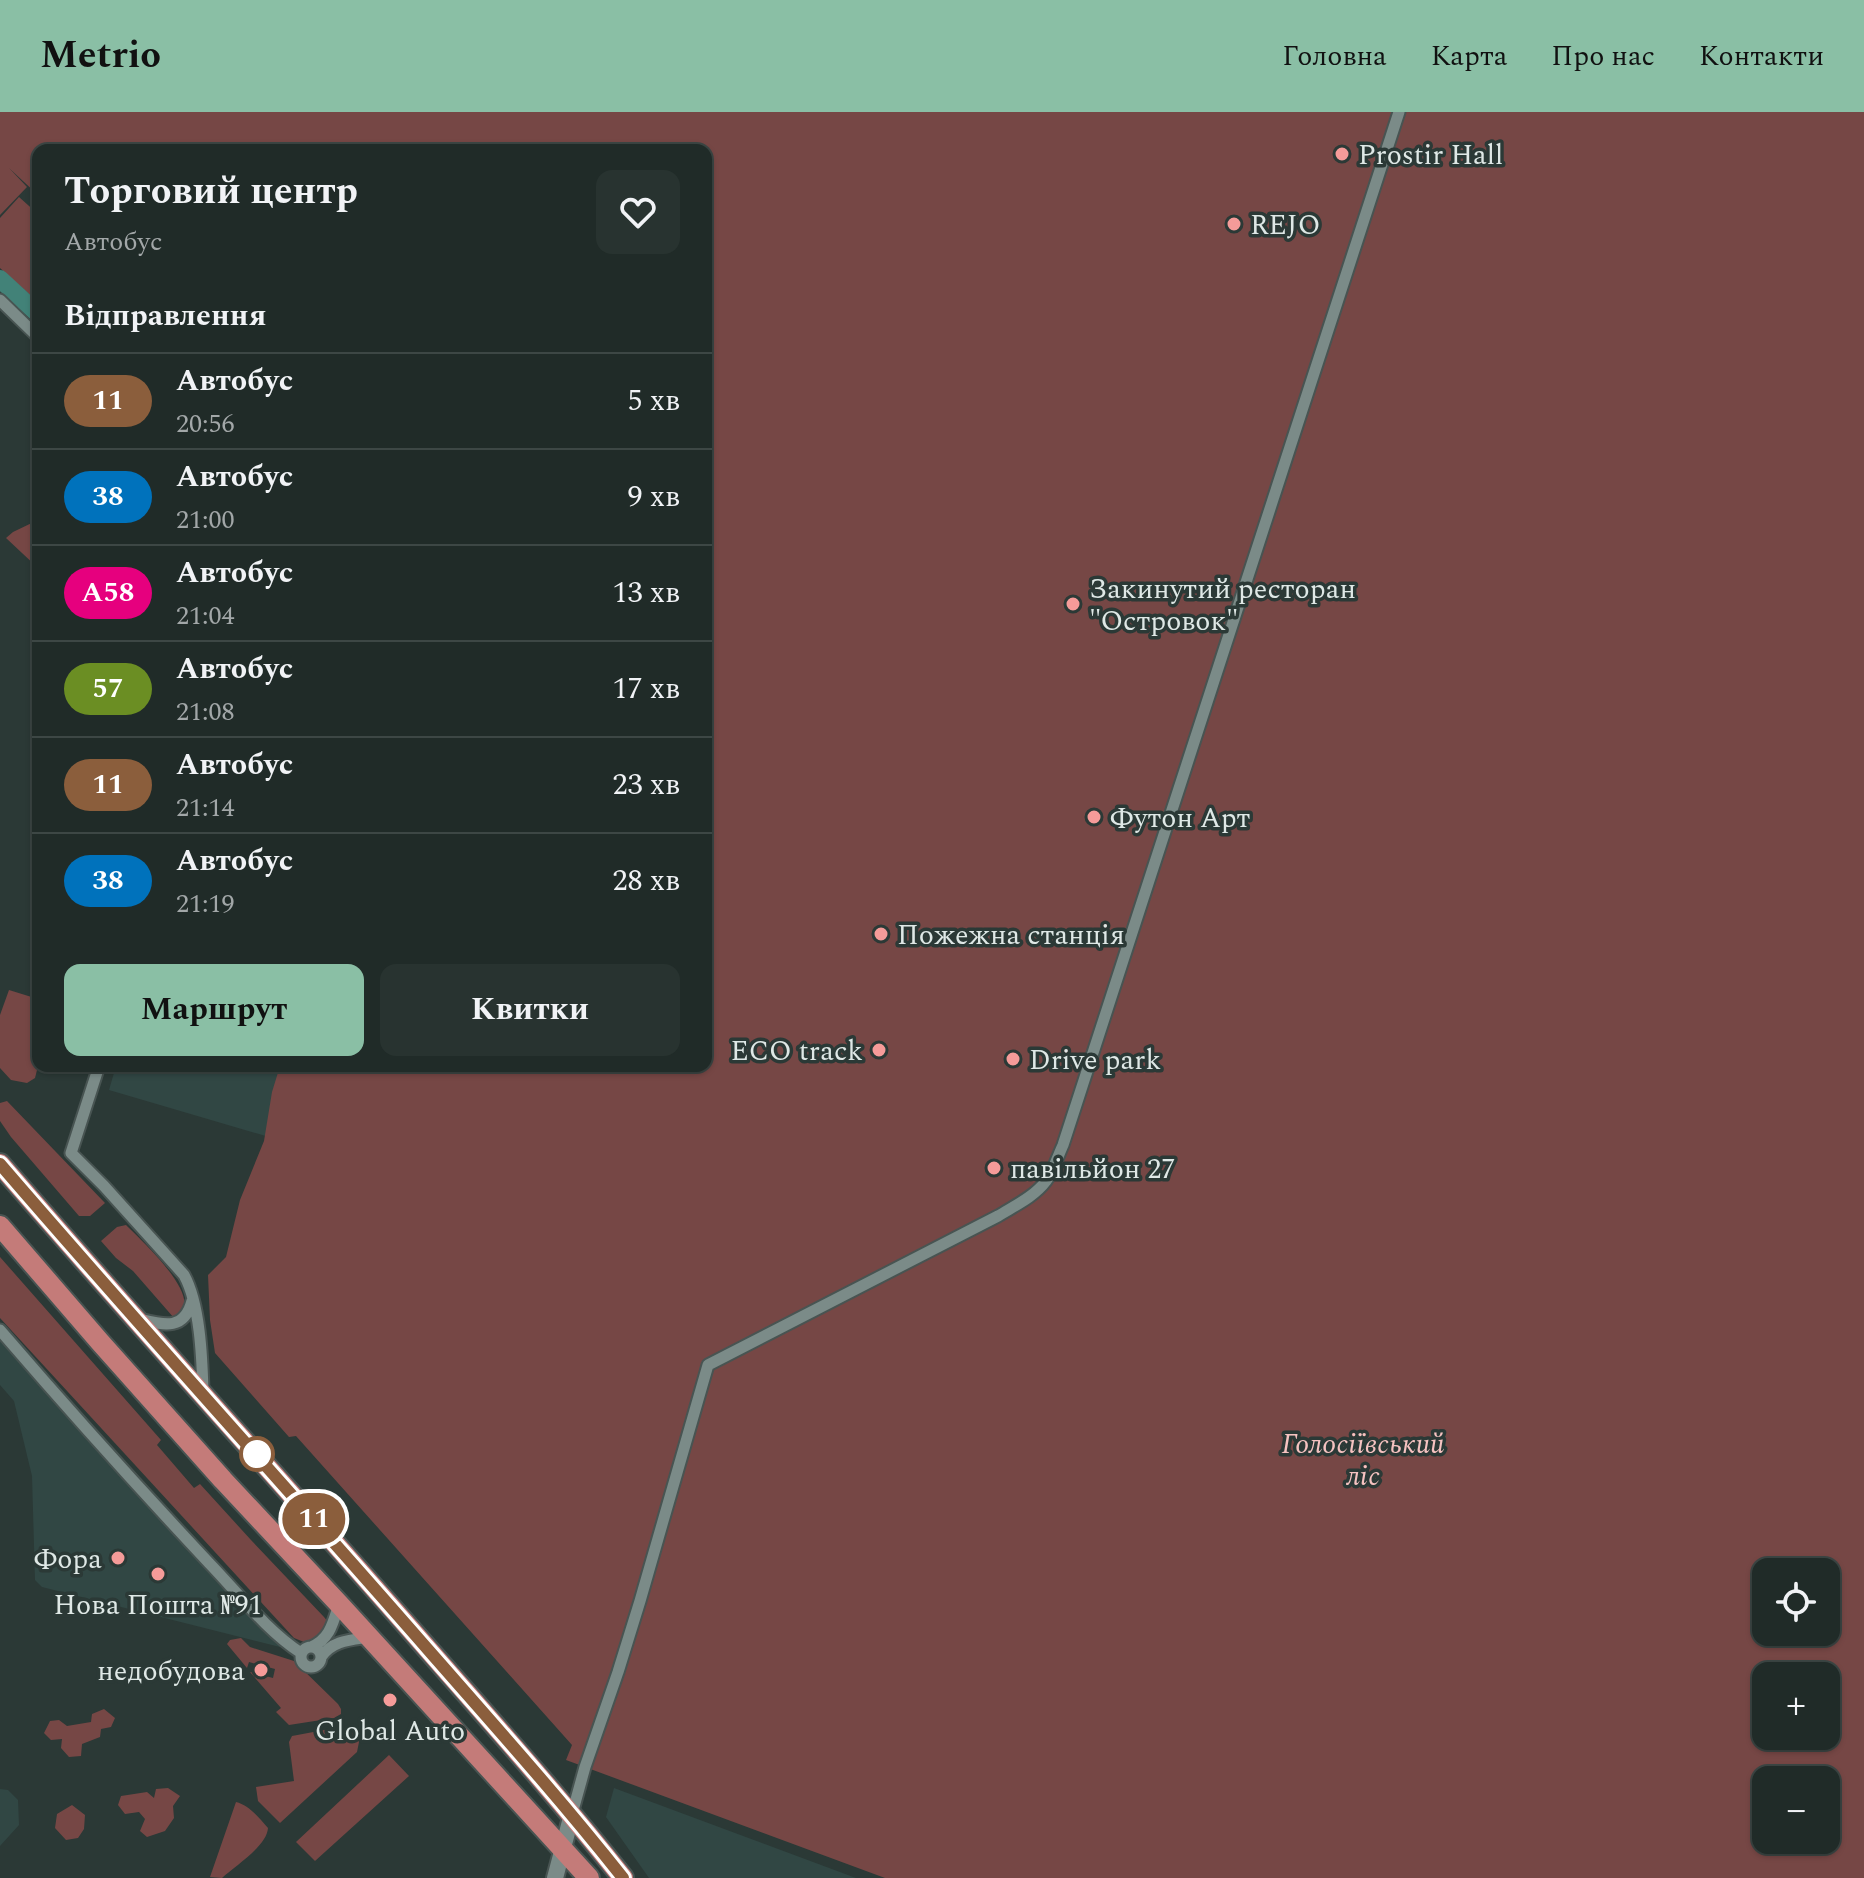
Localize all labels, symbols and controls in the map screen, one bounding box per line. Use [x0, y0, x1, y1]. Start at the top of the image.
text: Metrio [40, 27, 161, 85]
text: Головна [1282, 35, 1387, 78]
text: Карта [1431, 35, 1507, 78]
text: Про нас [1551, 35, 1655, 78]
text: Контакти [1699, 35, 1824, 78]
place label: Prostir Hall [1358, 134, 1503, 177]
marker: Prostir Hall [1333, 145, 1351, 163]
text: Торговий центр [64, 163, 358, 221]
button: heart [596, 170, 680, 254]
place label: REJO [1250, 204, 1320, 247]
marker: REJO [1225, 215, 1243, 233]
text: Автобус [64, 222, 162, 262]
text: Відправлення [64, 293, 266, 339]
text: Автобус [176, 358, 293, 404]
text: 5 хв [628, 378, 680, 424]
text: 11 [92, 379, 124, 422]
text: 20:56 [176, 404, 235, 444]
text: Автобус [176, 454, 293, 500]
text: 9 хв [628, 474, 680, 520]
text: 38 [92, 475, 124, 518]
text: 21:00 [176, 500, 235, 540]
text: Автобус [176, 550, 293, 596]
place label: Закинутий ресторан "Островок" [1089, 568, 1356, 643]
text: 13 хв [613, 570, 680, 616]
text: А58 [81, 571, 135, 614]
marker: Закинутий ресторан "Островок" [1064, 595, 1082, 613]
text: 21:04 [176, 596, 235, 636]
text: Автобус [176, 646, 293, 692]
text: 17 хв [613, 666, 680, 712]
text: 57 [92, 667, 124, 710]
text: 21:08 [176, 692, 235, 732]
text: Автобус [176, 742, 293, 788]
text: 23 хв [613, 762, 680, 808]
text: 11 [92, 763, 124, 806]
text: 21:14 [176, 788, 235, 828]
place label: Футон Арт [1110, 797, 1250, 840]
marker: Футон Арт [1085, 808, 1103, 826]
text: Автобус [176, 838, 293, 884]
text: 28 хв [613, 858, 680, 904]
text: 38 [92, 859, 124, 902]
text: 21:19 [176, 884, 235, 924]
place label: Пожежна станція [897, 914, 1125, 957]
marker: Пожежна станція [872, 925, 890, 943]
button: Маршрут [64, 964, 364, 1056]
button: Квитки [380, 964, 680, 1056]
place label: ECO track [731, 1030, 863, 1073]
place label: Drive park [1029, 1039, 1161, 1082]
marker: ECO track [870, 1041, 888, 1059]
marker: Drive park [1004, 1050, 1022, 1068]
place label: павільйон 27 [1010, 1148, 1175, 1191]
marker: павільйон 27 [985, 1159, 1003, 1177]
park label: Голосіївський ліс [1282, 1423, 1445, 1498]
unlabelled marker [240, 1437, 274, 1471]
line badge: 11 [278, 1493, 350, 1545]
text: 11 [298, 1497, 330, 1540]
place label: Фора [34, 1538, 102, 1581]
marker: Фора [109, 1549, 127, 1567]
map controls [1752, 1558, 1840, 1854]
button: locate [1752, 1558, 1840, 1646]
marker: Нова Пошта №91 [149, 1565, 167, 1583]
place label: Нова Пошта №91 [53, 1584, 263, 1627]
place label: недобудова [97, 1650, 245, 1693]
marker: недобудова [252, 1661, 270, 1679]
button: + [1752, 1662, 1840, 1750]
marker: Global Auto [381, 1691, 399, 1709]
place label: Global Auto [315, 1710, 465, 1753]
button: − [1752, 1766, 1840, 1854]

